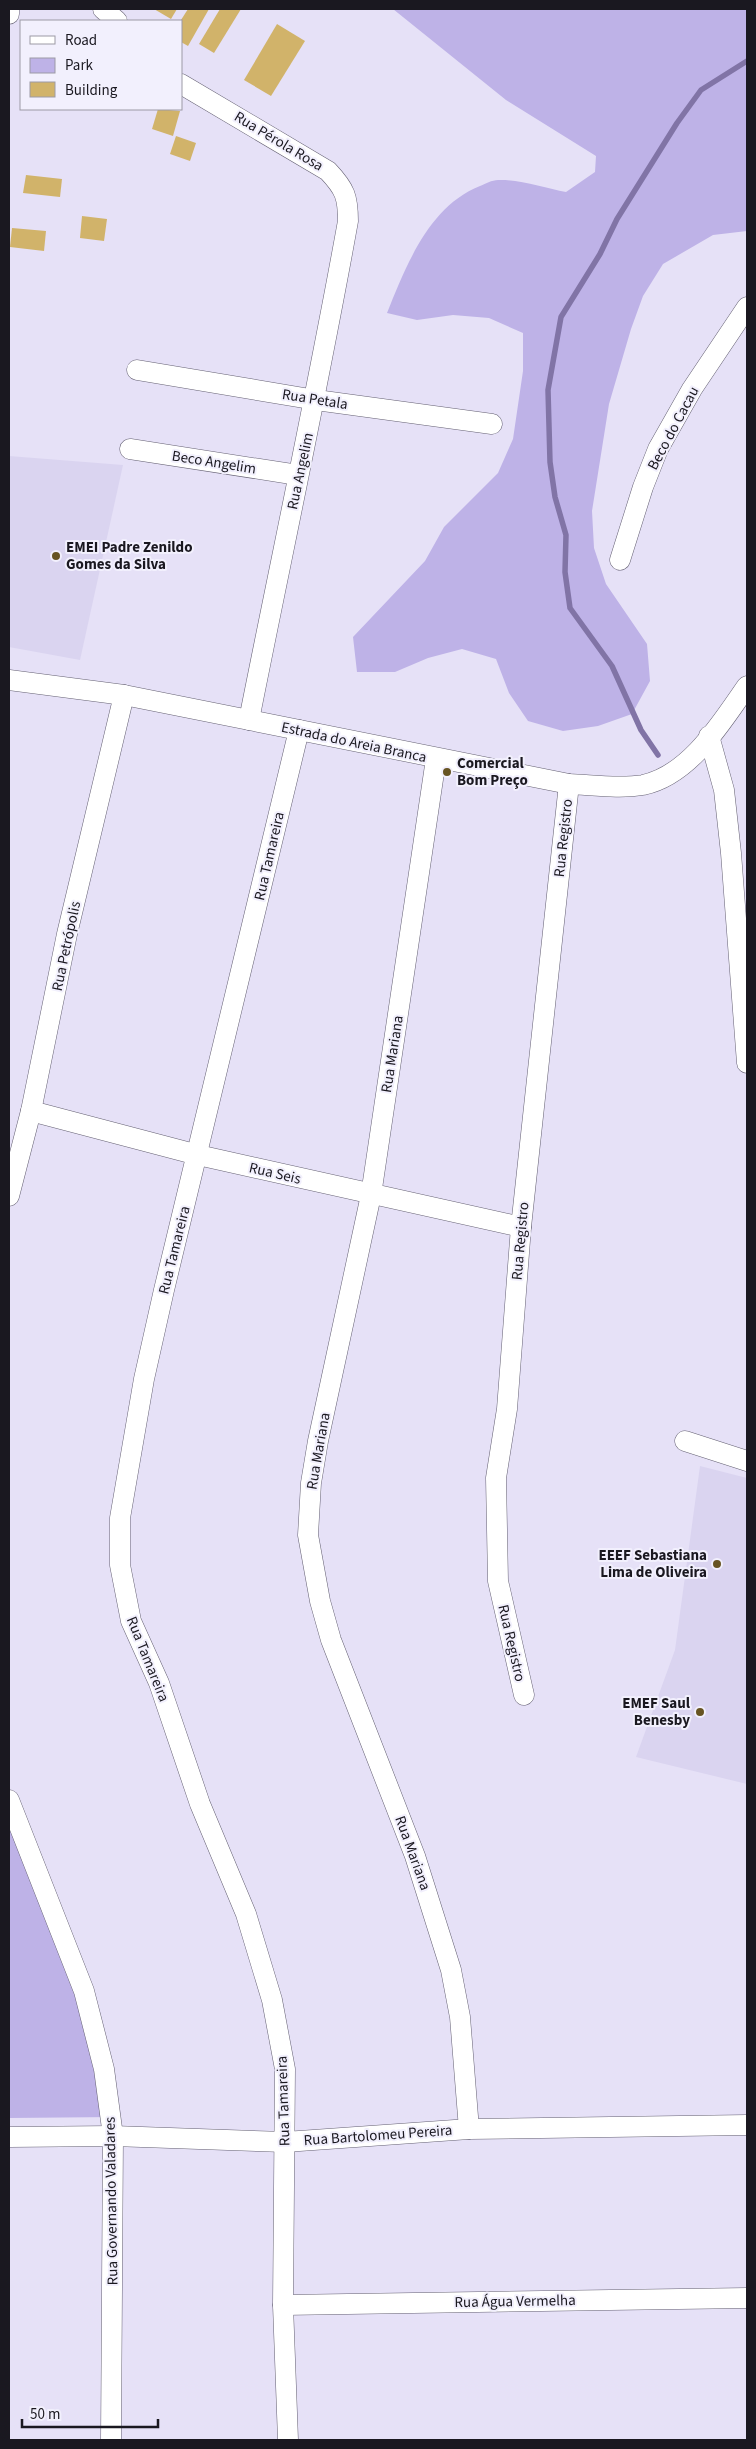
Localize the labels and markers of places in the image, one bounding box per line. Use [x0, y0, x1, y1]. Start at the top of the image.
place label: EMEI Padre Zenildo Gomes da Silva [66, 537, 193, 575]
marker: EMEI Padre Zenildo Gomes da Silva [50, 550, 62, 562]
place label: Comercial Bom Preço [457, 753, 528, 791]
marker: Comercial Bom Preço [441, 766, 453, 778]
place label: EEEF Sebastiana Lima de Oliveira [598, 1545, 707, 1583]
marker: EEEF Sebastiana Lima de Oliveira [711, 1558, 723, 1570]
place label: EMEF Saul Benesby [622, 1693, 691, 1731]
marker: EMEF Saul Benesby [694, 1706, 706, 1718]

